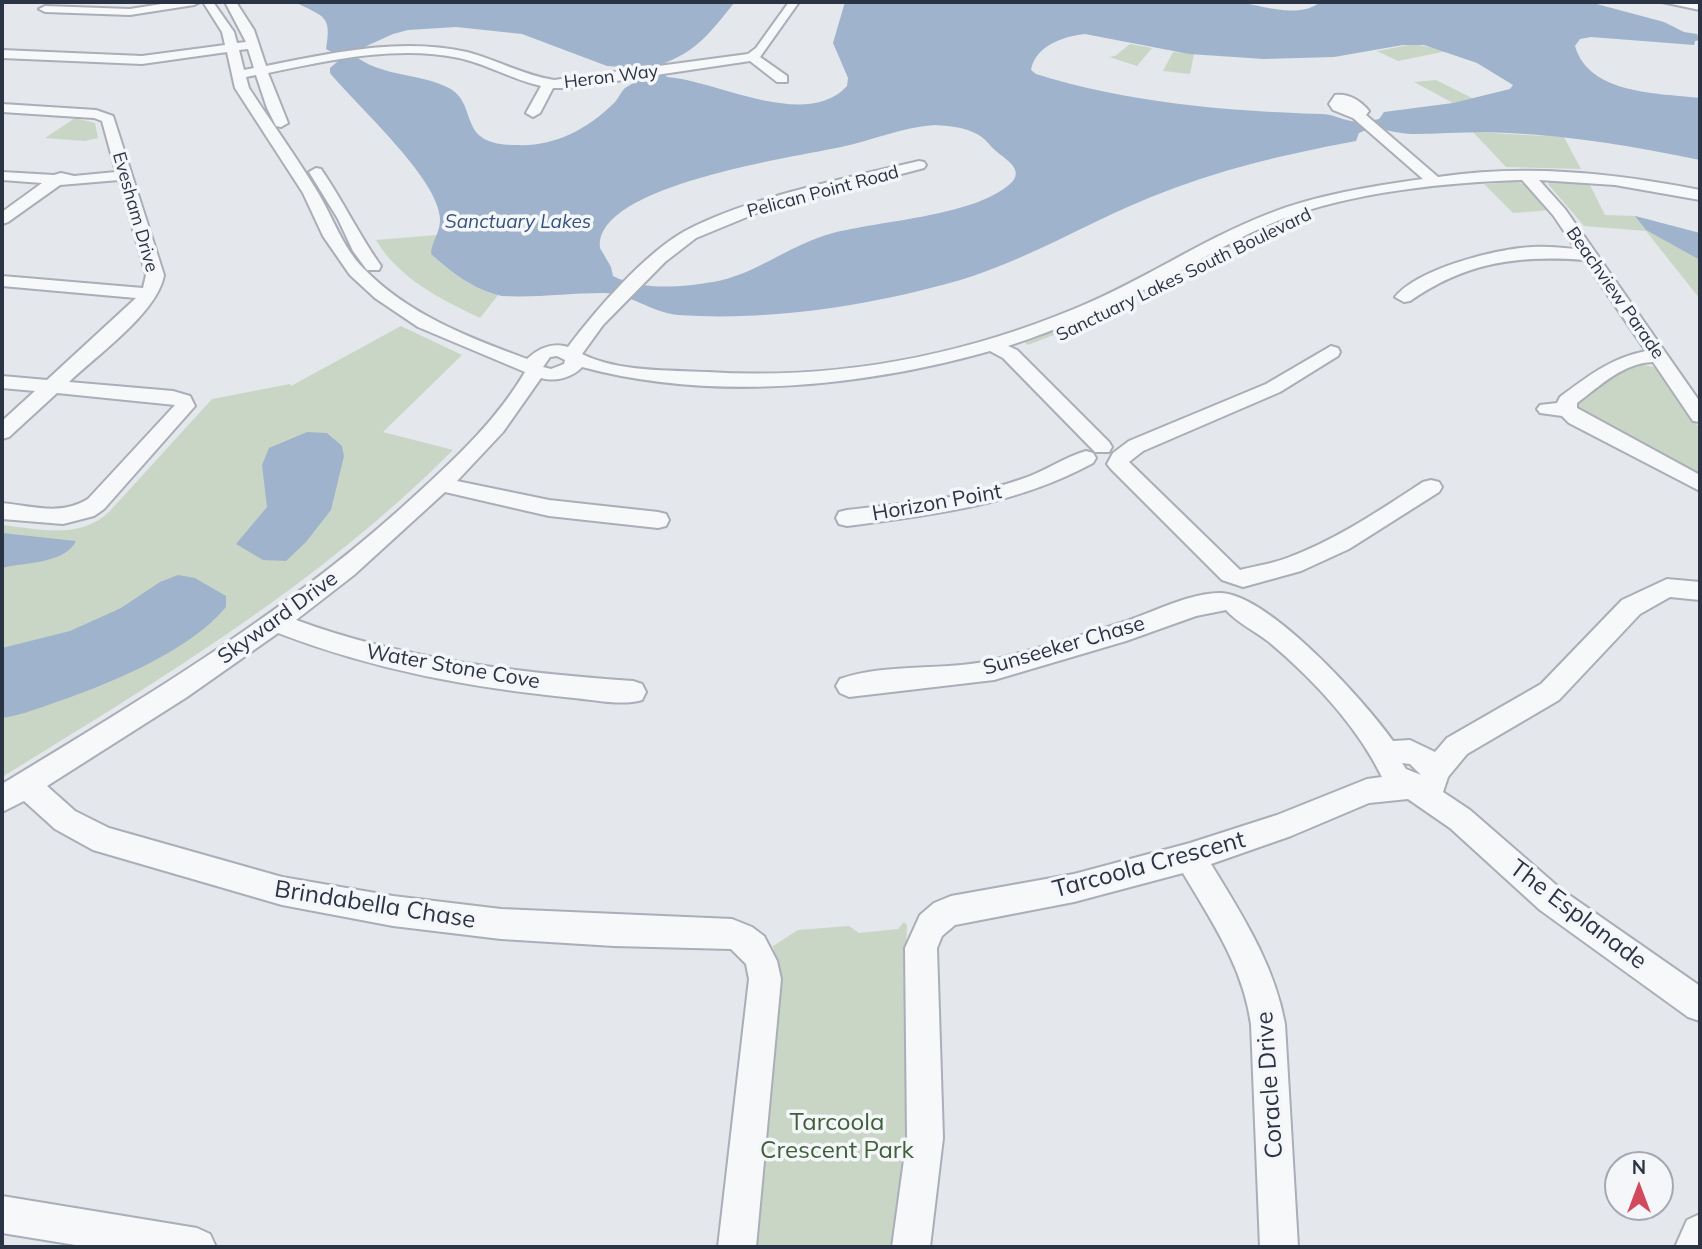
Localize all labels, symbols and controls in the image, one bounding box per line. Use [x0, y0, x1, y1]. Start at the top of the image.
street label: Heron Way [563, 61, 659, 93]
street label: Evesham Drive [108, 149, 162, 275]
street label: Pelican Point Road [745, 161, 901, 223]
street label: Sanctuary Lakes South Boulevard [1053, 204, 1315, 346]
water label: Sanctuary Lakes [445, 211, 591, 233]
street label: Beachview Parade [1561, 223, 1669, 363]
street label: Horizon Point [870, 479, 1004, 527]
street label: Skyward Drive [213, 566, 343, 670]
street label: Sunseeker Chase [980, 611, 1148, 681]
street label: Water Stone Cove [364, 639, 542, 695]
street label: Tarcoola Crescent [1050, 825, 1248, 905]
street label: The Esplanade [1504, 854, 1652, 976]
street label: Brindabella Chase [273, 875, 477, 935]
street label: Coracle Drive [1251, 1011, 1289, 1159]
park label: Tarcoola Crescent Park [760, 1109, 914, 1165]
north arrow [1604, 1151, 1674, 1221]
text: N [1632, 1155, 1646, 1179]

